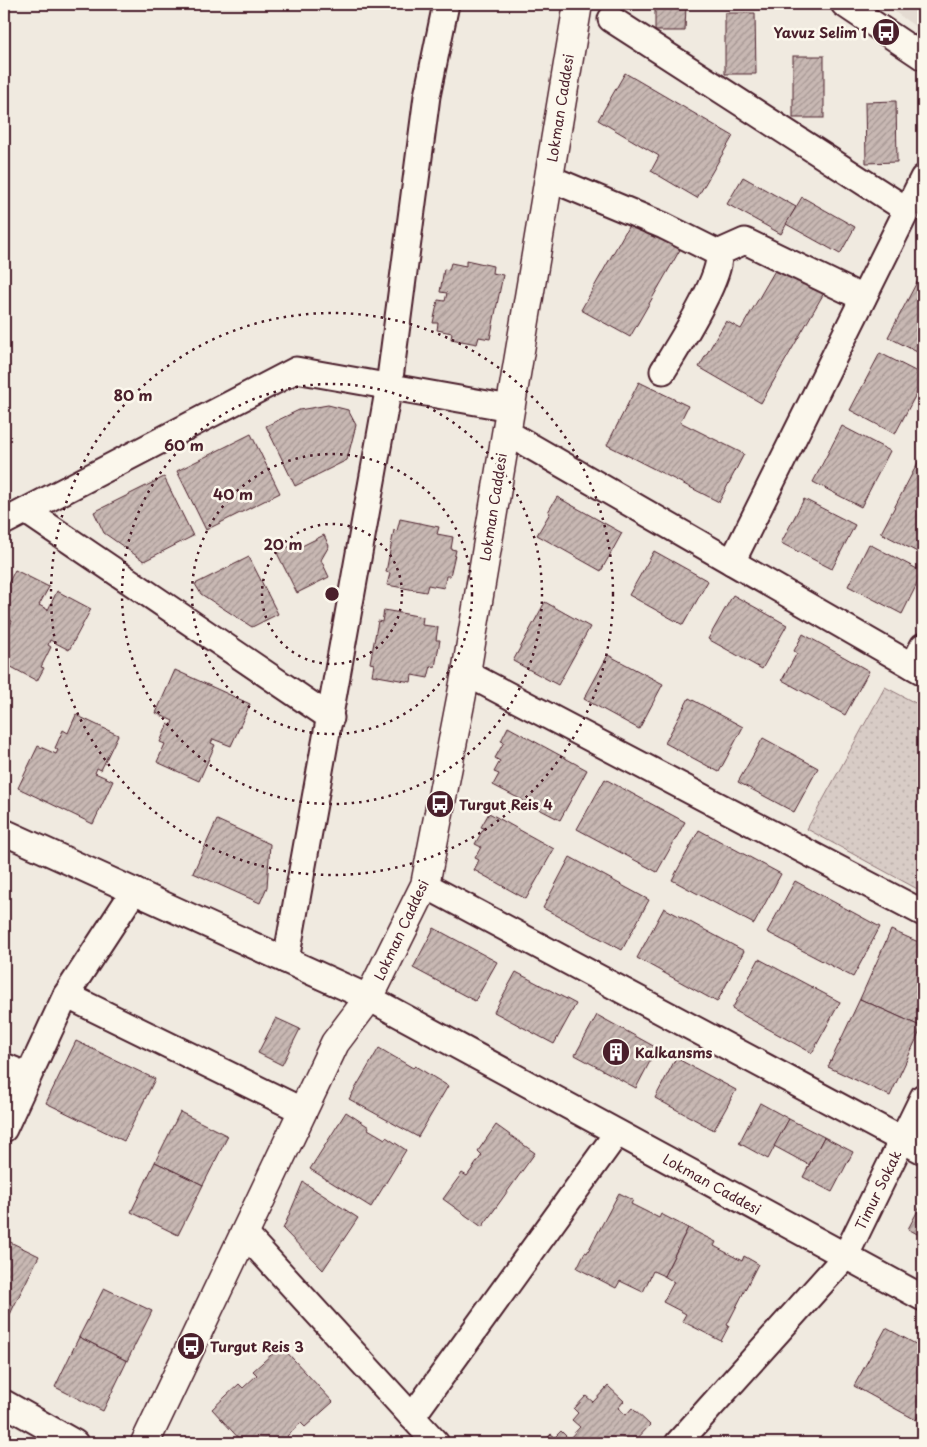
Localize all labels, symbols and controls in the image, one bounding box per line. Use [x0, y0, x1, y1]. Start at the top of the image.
bus stop icon: Yavuz Selim 1 [871, 17, 901, 47]
place label: Yavuz Selim 1 [774, 22, 867, 43]
street label: Lokman Caddesi [541, 52, 579, 164]
text: 80 m [113, 383, 153, 406]
text: 60 m [164, 433, 204, 456]
street label: Lokman Caddesi [474, 451, 512, 563]
text: 40 m [213, 482, 253, 505]
text: 20 m [264, 532, 302, 555]
centre of rings [323, 585, 341, 603]
bus stop icon: Turgut Reis 4 [425, 789, 455, 819]
place label: Turgut Reis 4 [459, 794, 553, 815]
street label: Lokman Caddesi [368, 876, 434, 984]
building icon: Kalkansms [601, 1037, 631, 1067]
place label: Kalkansms [635, 1042, 712, 1063]
street label: Timur Sokak [850, 1146, 906, 1234]
street label: Lokman Caddesi [659, 1148, 765, 1220]
bus stop icon: Turgut Reis 3 [176, 1331, 206, 1361]
place label: Turgut Reis 3 [210, 1336, 304, 1357]

